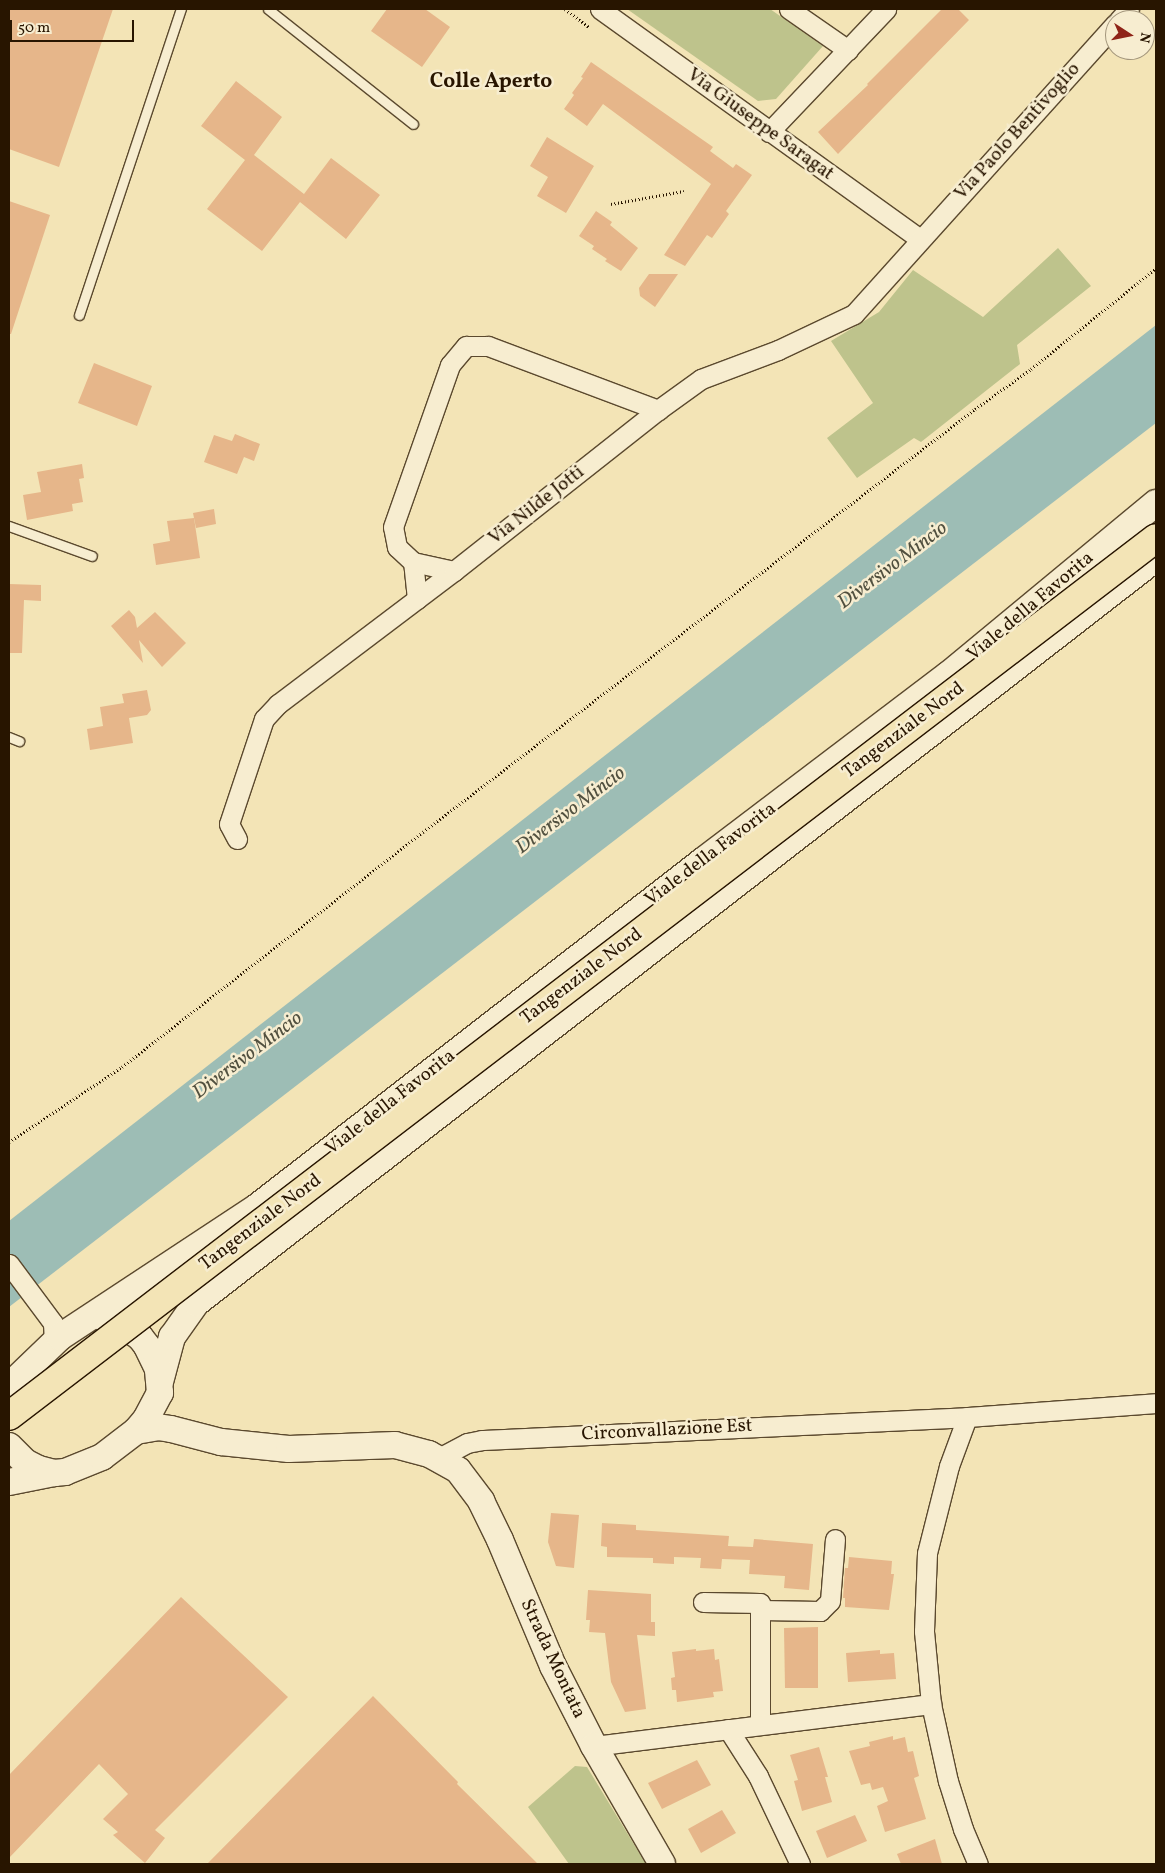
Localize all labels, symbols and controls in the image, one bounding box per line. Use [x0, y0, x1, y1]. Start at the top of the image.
scale bar [12, 10, 136, 42]
north arrow [1105, 10, 1155, 60]
text: 50 m [18, 18, 50, 39]
text: N [1134, 31, 1155, 45]
street label: Via Paolo Bentivoglio [950, 59, 1086, 205]
street label: Via Giuseppe Saragat [682, 64, 838, 186]
district label: Colle Aperto [430, 69, 552, 95]
street label: Via Nilde Jotti [485, 462, 589, 550]
water label: Diversivo Mincio [833, 517, 953, 615]
street label: Viale della Favorita [963, 547, 1099, 667]
street label: Tangenziale Nord [838, 678, 970, 784]
water label: Diversivo Mincio [511, 762, 631, 860]
street label: Viale della Favorita [641, 798, 781, 912]
street label: Tangenziale Nord [516, 924, 648, 1030]
water label: Diversivo Mincio [188, 1007, 308, 1105]
street label: Viale della Favorita [322, 1045, 460, 1161]
street label: Tangenziale Nord [195, 1170, 327, 1276]
street label: Circonvallazione Est [581, 1415, 753, 1447]
street label: Strada Montata [514, 1596, 590, 1722]

